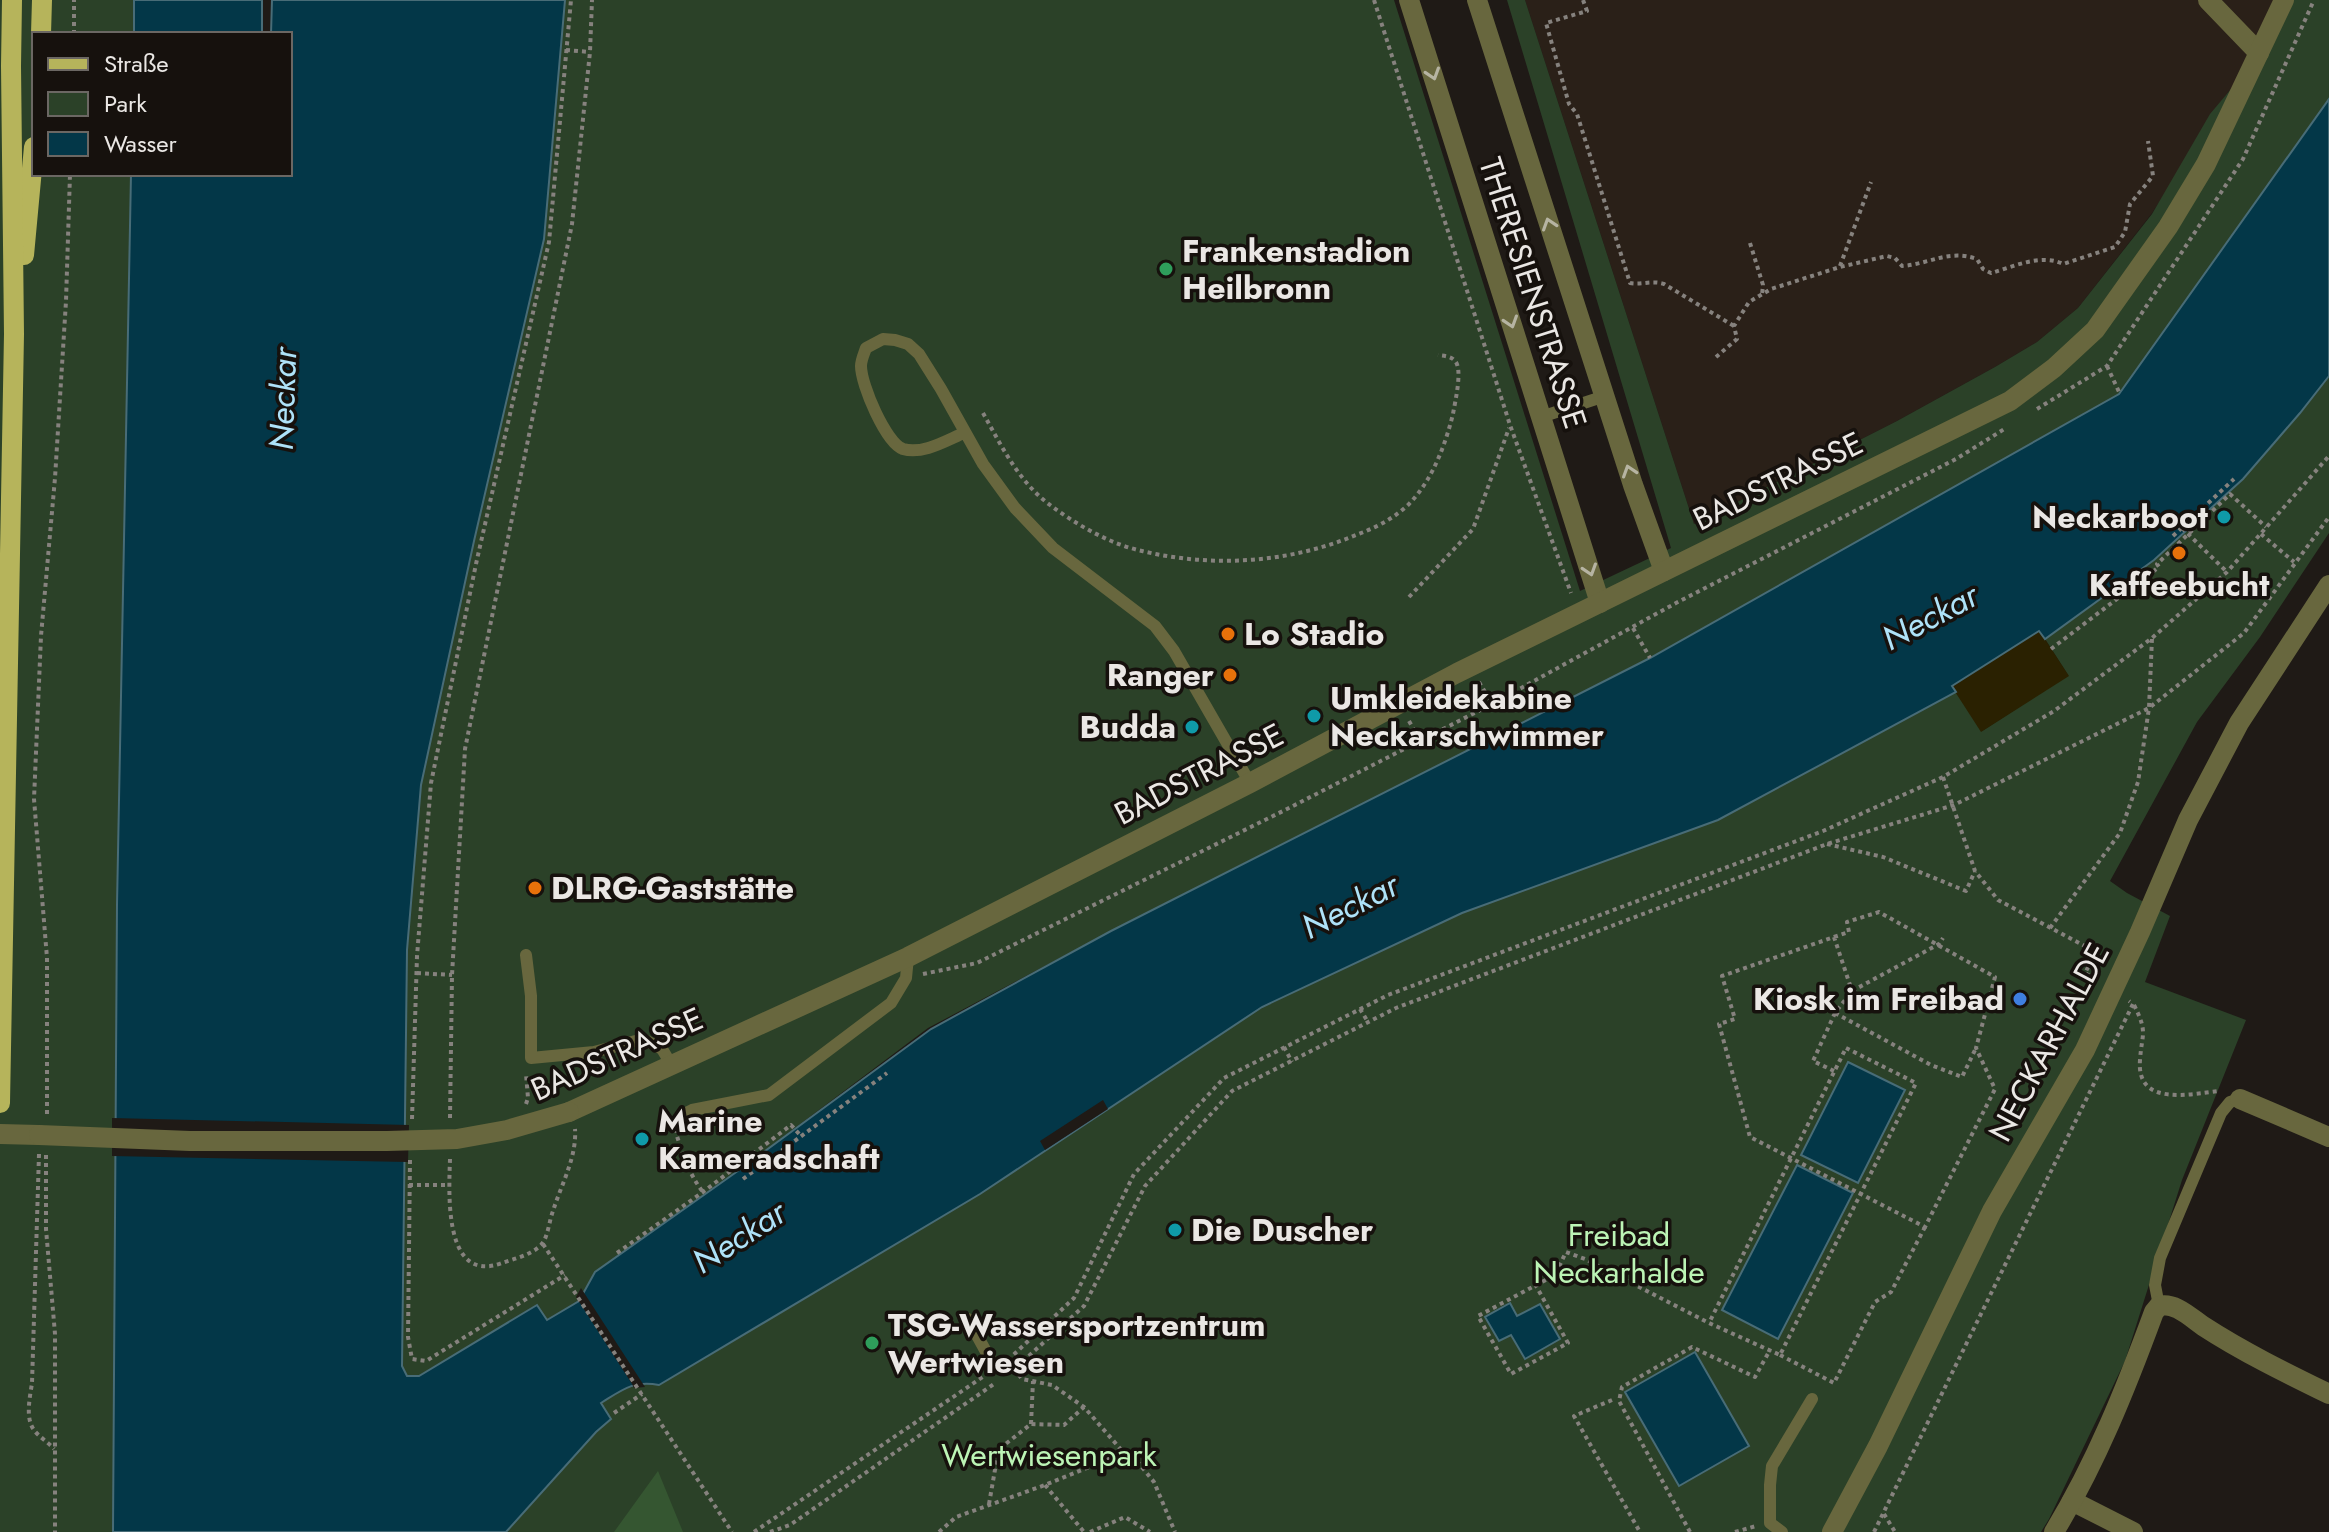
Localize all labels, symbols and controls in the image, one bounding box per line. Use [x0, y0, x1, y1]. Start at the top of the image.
legend [32, 32, 292, 176]
text: Straße [104, 46, 169, 81]
one-way arrow [1424, 67, 1440, 81]
text: Park [104, 86, 147, 121]
text: Wasser [104, 126, 178, 161]
street label: THERESIENSTRASSE [1467, 151, 1599, 435]
one-way arrow [1542, 217, 1558, 231]
place label: Frankenstadion Heilbronn [1182, 228, 1410, 311]
marker: Frankenstadion Heilbronn [1157, 260, 1175, 278]
one-way arrow [1502, 315, 1518, 329]
water label: Neckar [257, 345, 309, 451]
street label: BADSTRASSE [1685, 420, 1871, 542]
one-way arrow [1622, 465, 1638, 479]
place label: Neckarboot [2032, 494, 2209, 540]
marker: Neckarboot [2215, 508, 2233, 526]
marker: Kaffeebucht [2170, 544, 2188, 562]
one-way arrow [1580, 562, 1596, 576]
place label: Kaffeebucht [2089, 562, 2270, 608]
water label: Neckar [1873, 570, 1988, 663]
place label: Lo Stadio [1244, 611, 1384, 657]
marker: Lo Stadio [1219, 625, 1237, 643]
place label: Ranger [1107, 652, 1214, 698]
marker: Ranger [1221, 666, 1239, 684]
place label: Umkleidekabine Neckarschwimmer [1330, 675, 1604, 758]
place label: Budda [1080, 704, 1176, 750]
marker: Umkleidekabine Neckarschwimmer [1305, 707, 1323, 725]
street label: BADSTRASSE [1106, 712, 1292, 836]
marker: Budda [1183, 718, 1201, 736]
water label: Neckar [1293, 860, 1408, 951]
place label: DLRG-Gaststätte [551, 865, 794, 911]
marker: DLRG-Gaststätte [526, 879, 544, 897]
street label: NECKARHALDE [1977, 934, 2121, 1150]
place label: Kiosk im Freibad [1753, 976, 2004, 1022]
marker: Kiosk im Freibad [2011, 990, 2029, 1008]
street label: BADSTRASSE [523, 995, 711, 1113]
place label: Marine Kameradschaft [658, 1098, 880, 1181]
marker: Marine Kameradschaft [633, 1130, 651, 1148]
water label: Neckar [682, 1187, 797, 1286]
place label: Die Duscher [1191, 1207, 1373, 1253]
park label: Freibad Neckarhalde [1533, 1212, 1705, 1295]
marker: Die Duscher [1166, 1221, 1184, 1239]
place label: TSG-Wassersportzentrum Wertwiesen [888, 1302, 1265, 1385]
marker: TSG-Wassersportzentrum Wertwiesen [863, 1334, 881, 1352]
park label: Wertwiesenpark [941, 1432, 1158, 1478]

